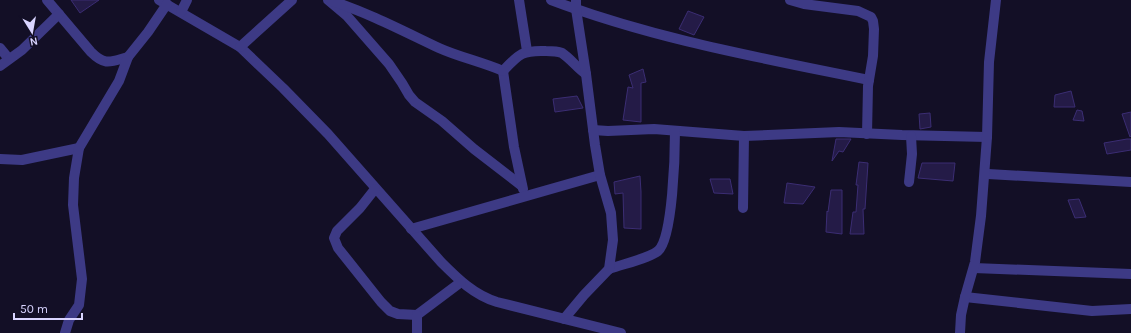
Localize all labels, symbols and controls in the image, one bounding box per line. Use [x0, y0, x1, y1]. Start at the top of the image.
north arrow [12, 12, 52, 52]
text: N [29, 34, 39, 48]
scale bar [14, 295, 82, 321]
text: 50 m [20, 302, 48, 316]

